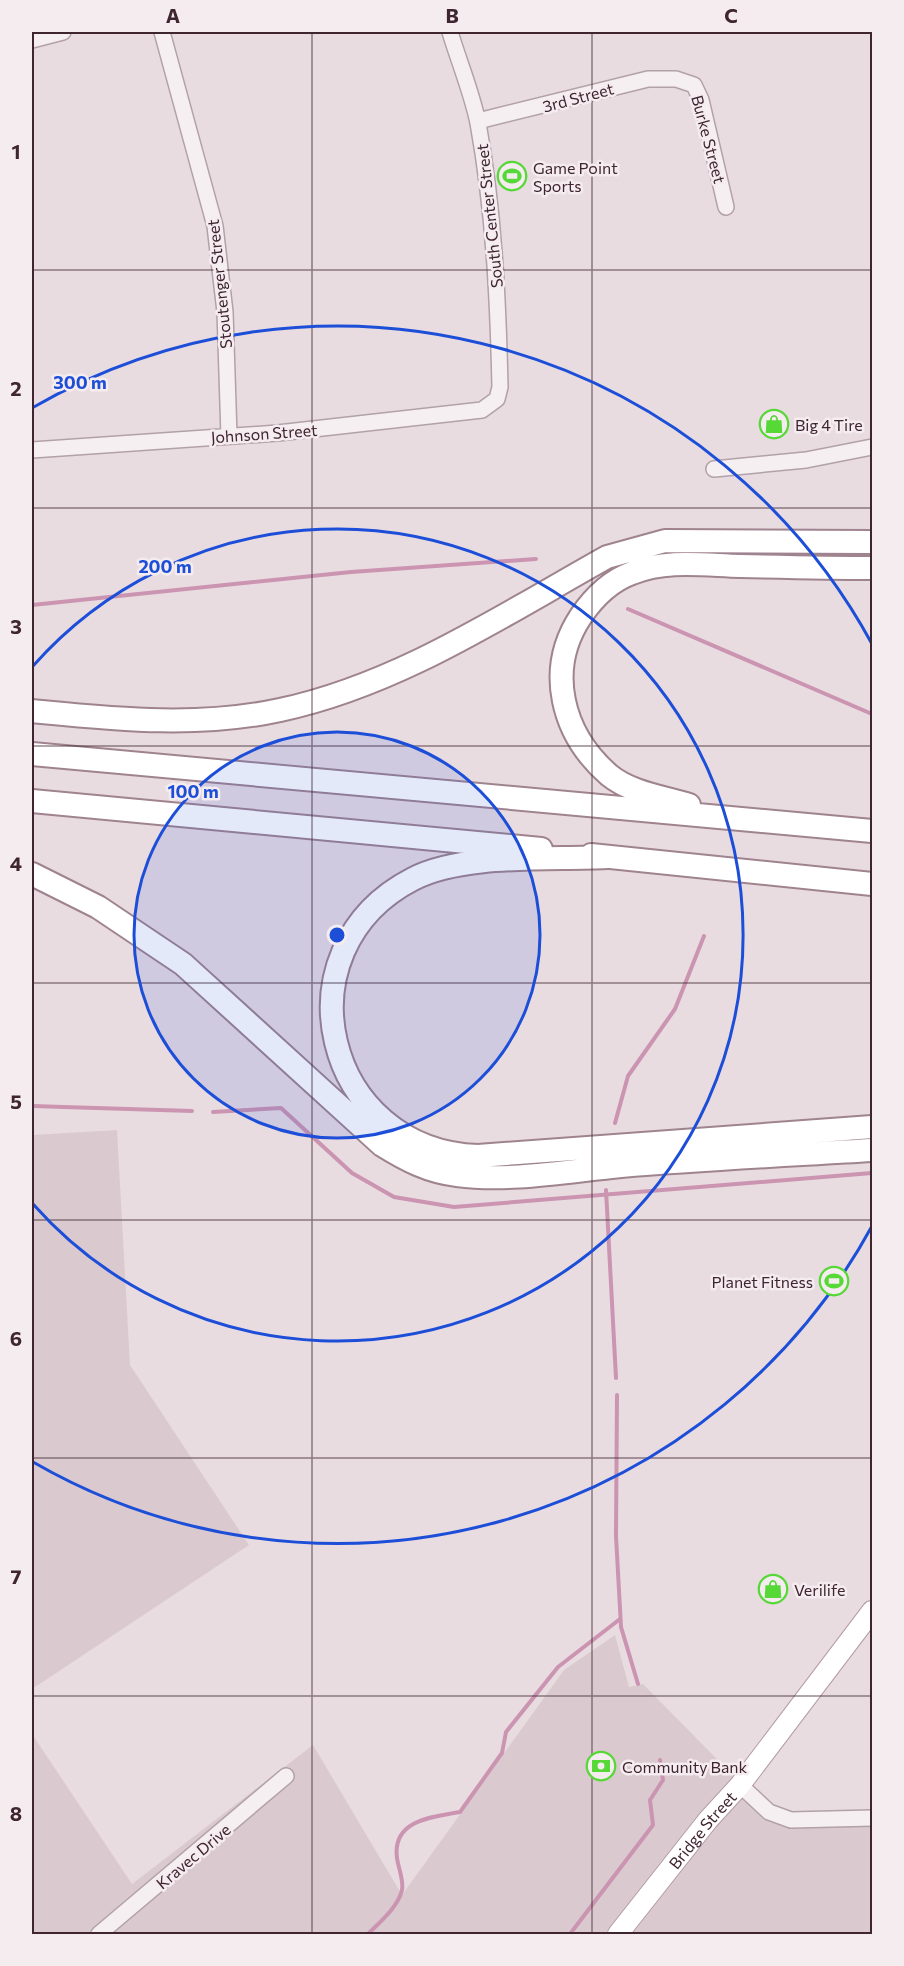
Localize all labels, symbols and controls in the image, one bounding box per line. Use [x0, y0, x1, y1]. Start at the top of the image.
text: A [166, 3, 180, 27]
text: B [445, 3, 459, 27]
text: C [724, 3, 738, 27]
street label: 3rd Street [540, 78, 616, 116]
street label: Burke Street [688, 93, 730, 186]
text: 1 [11, 139, 21, 163]
street label: South Center Street [472, 143, 506, 289]
place label: Game Point Sports [533, 158, 618, 195]
sports icon: Game Point Sports [496, 160, 528, 192]
street label: Stoutenger Street [203, 218, 235, 350]
text: 300 m [53, 371, 107, 393]
text: 2 [10, 376, 22, 400]
shop icon: Big 4 Tire [758, 408, 790, 440]
place label: Big 4 Tire [795, 415, 863, 434]
street label: Johnson Street [210, 420, 318, 446]
text: 200 m [138, 555, 192, 577]
text: 3 [10, 614, 22, 638]
text: 100 m [167, 780, 219, 802]
text: 4 [10, 851, 22, 875]
centre of rings [327, 925, 347, 945]
text: 5 [10, 1089, 22, 1113]
sports icon: Planet Fitness [818, 1265, 850, 1297]
place label: Planet Fitness [711, 1272, 813, 1291]
text: 6 [10, 1326, 22, 1350]
text: 7 [11, 1564, 22, 1588]
shop icon: Verilife [757, 1573, 789, 1605]
place label: Verilife [794, 1580, 845, 1599]
bank icon: Community Bank [585, 1750, 617, 1782]
place label: Community Bank [622, 1757, 747, 1776]
street label: Bridge Street [664, 1786, 740, 1872]
text: 8 [10, 1801, 22, 1825]
street label: Kravec Drive [152, 1819, 234, 1893]

